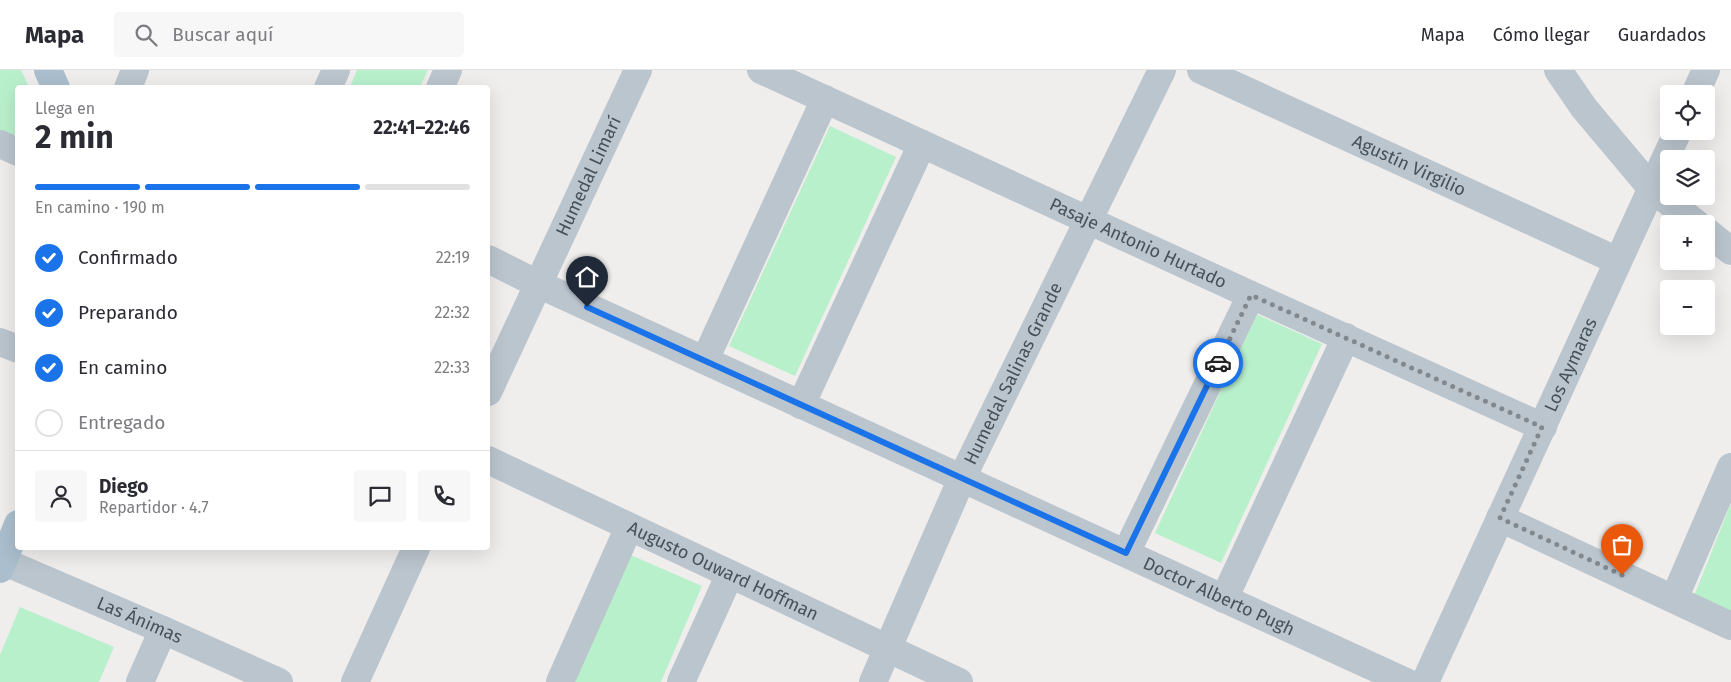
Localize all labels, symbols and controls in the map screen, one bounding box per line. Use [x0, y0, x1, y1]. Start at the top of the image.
search box [114, 12, 464, 57]
text: Mapa [25, 21, 84, 49]
icon: search [132, 21, 160, 49]
text: Buscar aquí [172, 23, 273, 46]
text: Mapa [1421, 24, 1465, 46]
text: Cómo llegar [1493, 24, 1590, 46]
text: Guardados [1618, 24, 1706, 46]
map controls [1660, 85, 1715, 335]
button: locate [1660, 85, 1715, 140]
text: Llega en [35, 99, 95, 118]
street label: Humedal Limarí [551, 113, 626, 240]
text: 22:41–22:46 [373, 116, 470, 139]
text: 2 min [35, 118, 114, 156]
street label: Agustín Virgilio [1349, 130, 1469, 201]
button: layers [1660, 150, 1715, 205]
street label: Pasaje Antonio Hurtado [1046, 193, 1230, 293]
text: En camino · 190 m [35, 198, 165, 217]
button: + [1660, 215, 1715, 270]
icon: check [35, 244, 63, 272]
text: Confirmado [78, 246, 178, 269]
text: 22:19 [436, 248, 470, 267]
pin [566, 256, 608, 307]
icon: home [573, 263, 601, 291]
street label: Humedal Salinas Grande [959, 279, 1067, 468]
button: − [1660, 280, 1715, 335]
icon: check [35, 299, 63, 327]
text: Preparando [78, 301, 178, 324]
text: 22:32 [434, 303, 470, 322]
street label: Los Aymaras [1540, 314, 1602, 415]
courier [1193, 338, 1243, 388]
icon: car [1204, 349, 1232, 377]
icon: check [35, 354, 63, 382]
text: En camino [78, 356, 167, 379]
text: 22:33 [434, 358, 470, 377]
text: Entregado [78, 411, 165, 434]
button: person [35, 470, 87, 522]
button: chat [354, 470, 406, 522]
button: phone [418, 470, 470, 522]
text: Diego [99, 475, 148, 498]
text: Repartidor · 4.7 [99, 498, 209, 517]
street label: Augusto Ouward Hoffman [624, 516, 822, 625]
pin [1601, 524, 1643, 575]
icon: bag [1608, 531, 1636, 559]
street label: Doctor Alberto Pugh [1140, 552, 1298, 640]
street label: Las Ánimas [93, 592, 186, 648]

